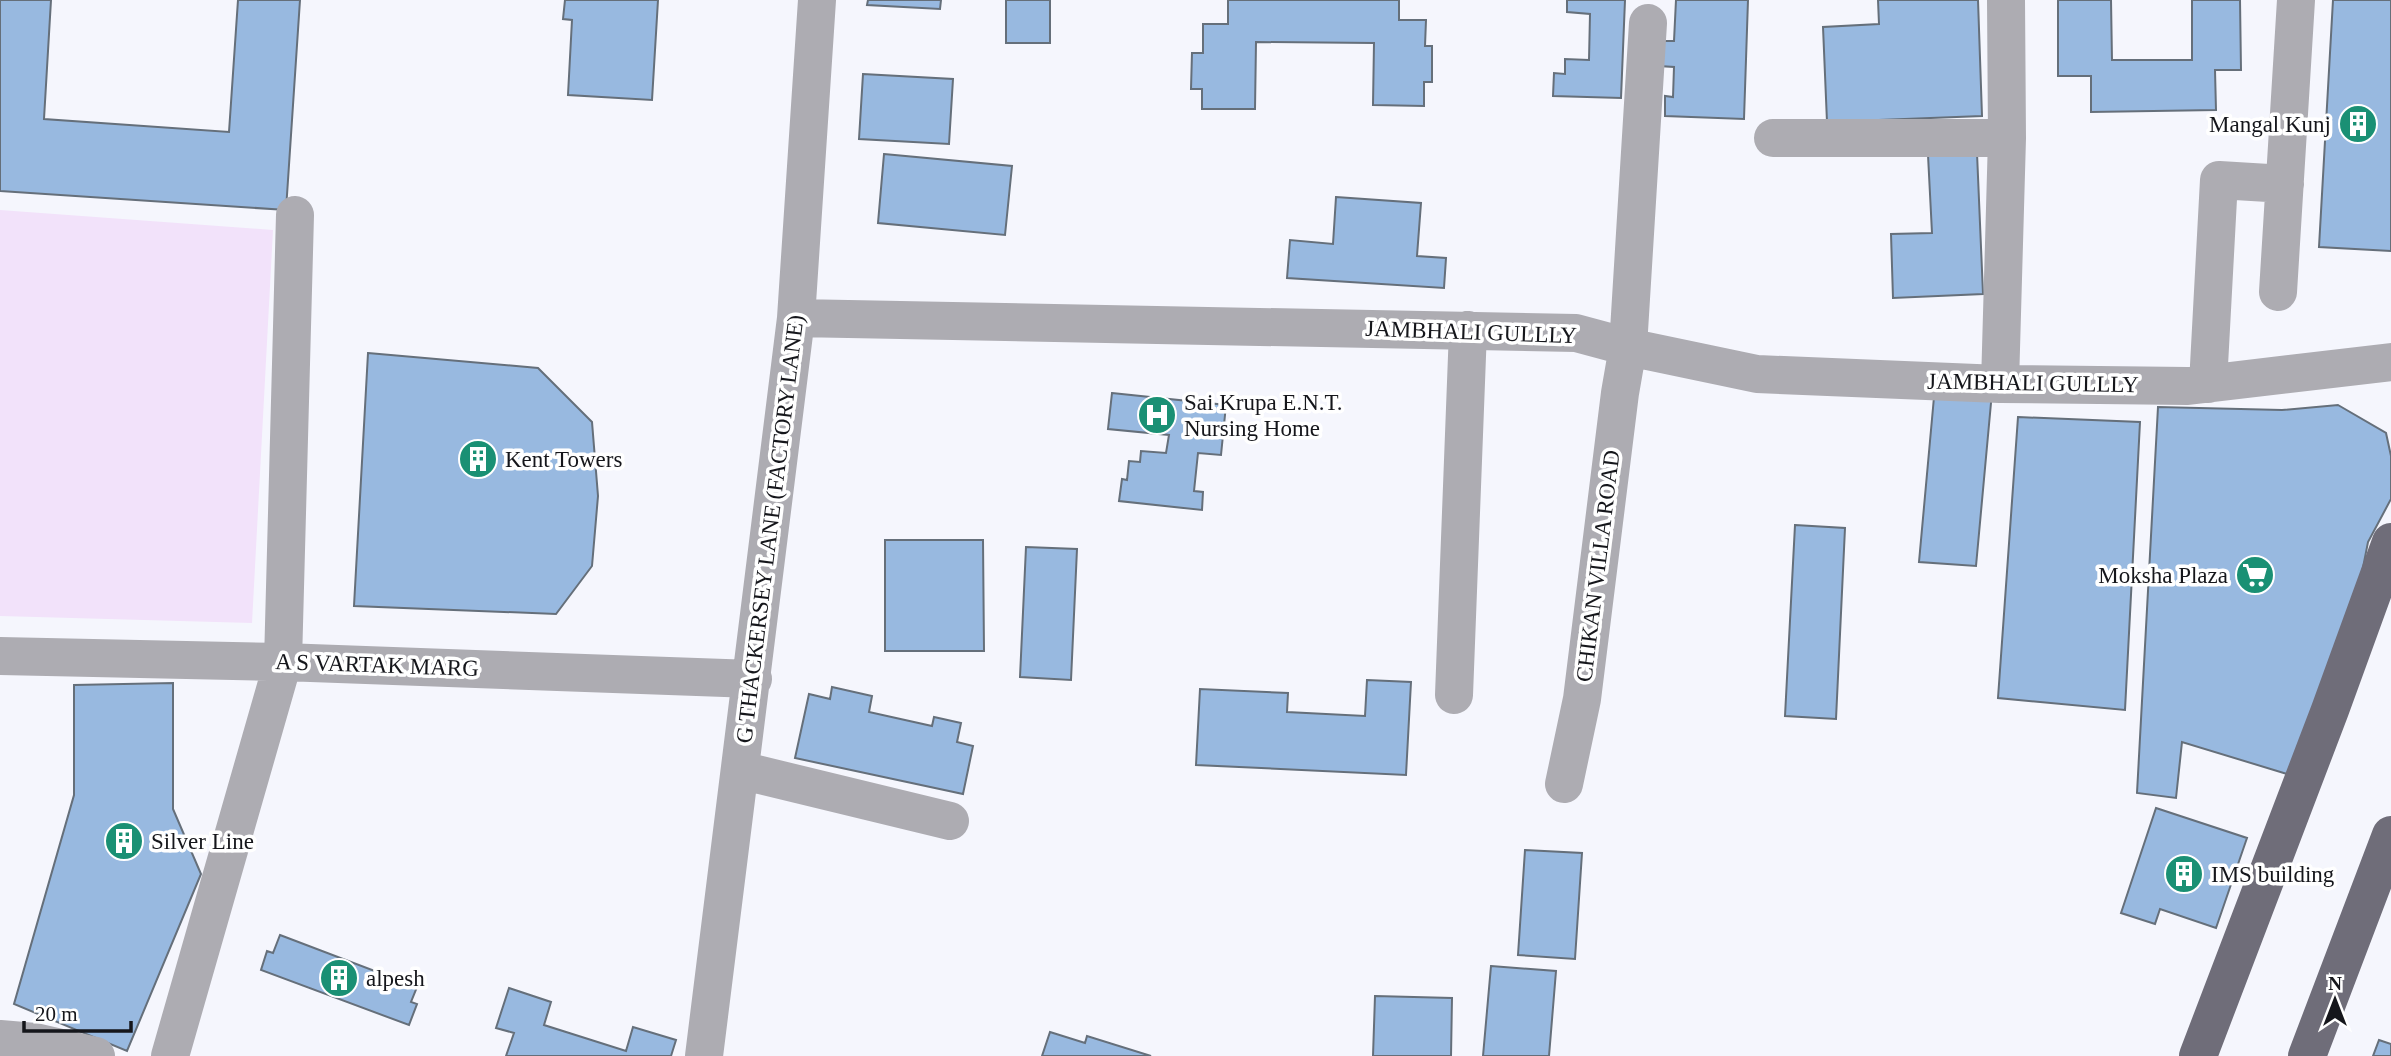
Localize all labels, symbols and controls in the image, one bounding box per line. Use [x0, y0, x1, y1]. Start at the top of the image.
building icon: Mangal Kunj [2337, 103, 2379, 145]
place label: Mangal Kunj [2209, 112, 2331, 137]
street label: G THACKERSEY LANE (FACTORY LANE) [731, 313, 809, 745]
street label: JAMBHALI GULLLY [1365, 316, 1578, 348]
street label: JAMBHALI GULLLY [1927, 369, 2139, 397]
place label: Sai Krupa E.N.T. Nursing Home [1184, 390, 1343, 441]
hospital icon: Sai Krupa E.N.T. Nursing Home [1136, 394, 1178, 436]
building icon: Kent Towers [457, 438, 499, 480]
place label: Kent Towers [505, 447, 622, 472]
street label: CHIKAN VILLA ROAD [1571, 449, 1625, 683]
supermarket icon: Moksha Plaza [2234, 554, 2276, 596]
place label: Moksha Plaza [2098, 563, 2228, 588]
street label: A S VARTAK MARG [275, 649, 479, 681]
building icon: Silver Line [103, 820, 145, 862]
place label: Silver Line [151, 829, 254, 854]
building icon: IMS building [2163, 853, 2205, 895]
place label: IMS building [2211, 862, 2335, 887]
building icon: alpesh [318, 957, 360, 999]
north arrow [2300, 965, 2370, 1035]
place label: alpesh [366, 966, 425, 991]
text: N [2328, 973, 2342, 994]
scale bar [24, 990, 131, 1034]
text: 20 m [35, 1002, 78, 1026]

